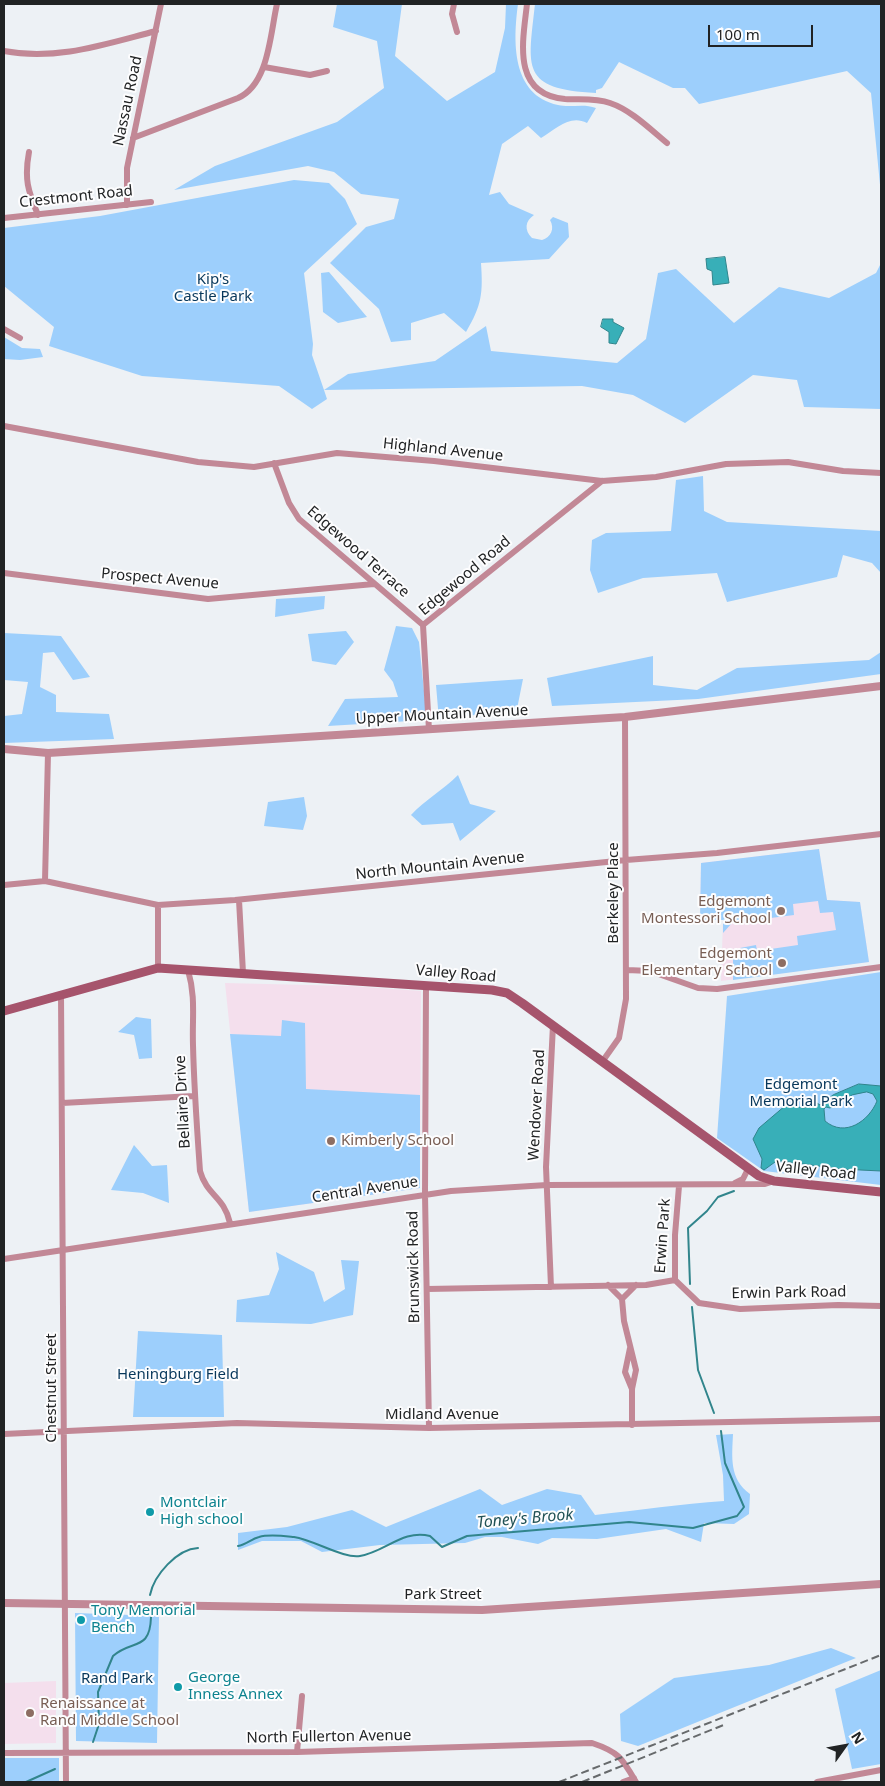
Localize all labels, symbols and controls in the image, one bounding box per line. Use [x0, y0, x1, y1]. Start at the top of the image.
scale bar [710, 15, 815, 47]
text: 100 m [716, 24, 760, 44]
street label: Nassau Road [110, 54, 146, 148]
street label: Crestmont Road [18, 182, 134, 212]
park label: Kip's Castle Park [174, 271, 252, 306]
street label: Highland Avenue [382, 435, 504, 465]
street label: Edgewood Terrace [303, 503, 413, 601]
street label: Edgewood Road [416, 532, 514, 620]
street label: Prospect Avenue [100, 565, 220, 593]
street label: Upper Mountain Avenue [355, 701, 529, 729]
street label: Berkeley Place [605, 842, 623, 944]
street label: North Mountain Avenue [355, 848, 525, 884]
place label: Edgemont Montessori School [641, 893, 771, 928]
marker: Edgemont Montessori School [775, 905, 787, 917]
place label: Edgemont Elementary School [641, 945, 772, 980]
marker: Edgemont Elementary School [776, 957, 788, 969]
street label: Valley Road [415, 962, 497, 986]
street label: Wendover Road [525, 1049, 549, 1161]
street label: Bellaire Drive [172, 1055, 194, 1149]
park label: Edgemont Memorial Park [749, 1076, 853, 1111]
place label: Kimberly School [341, 1132, 454, 1150]
marker: Kimberly School [325, 1135, 337, 1147]
street label: Valley Road [775, 1158, 857, 1184]
street label: Central Avenue [311, 1173, 419, 1207]
street label: Erwin Park [651, 1198, 675, 1274]
street label: Brunswick Road [404, 1211, 424, 1323]
street label: Erwin Park Road [731, 1283, 847, 1303]
street label: Chestnut Street [43, 1333, 61, 1443]
park label: Heningburg Field [117, 1366, 239, 1384]
street label: Midland Avenue [385, 1406, 499, 1424]
place label: Montclair High school [160, 1494, 243, 1529]
water label: Toney's Brook [476, 1505, 574, 1533]
marker: Montclair High school [144, 1506, 156, 1518]
street label: Park Street [404, 1586, 482, 1604]
place label: Tony Memorial Bench [91, 1602, 196, 1637]
marker: Tony Memorial Bench [75, 1614, 87, 1626]
place label: George Inness Annex [188, 1669, 283, 1704]
park label: Rand Park [81, 1670, 153, 1688]
marker: George Inness Annex [172, 1681, 184, 1693]
place label: Renaissance at Rand Middle School [40, 1695, 179, 1730]
marker: Renaissance at Rand Middle School [24, 1707, 36, 1719]
north arrow [820, 1721, 870, 1771]
street label: North Fullerton Avenue [246, 1727, 412, 1747]
text: N [847, 1728, 869, 1748]

